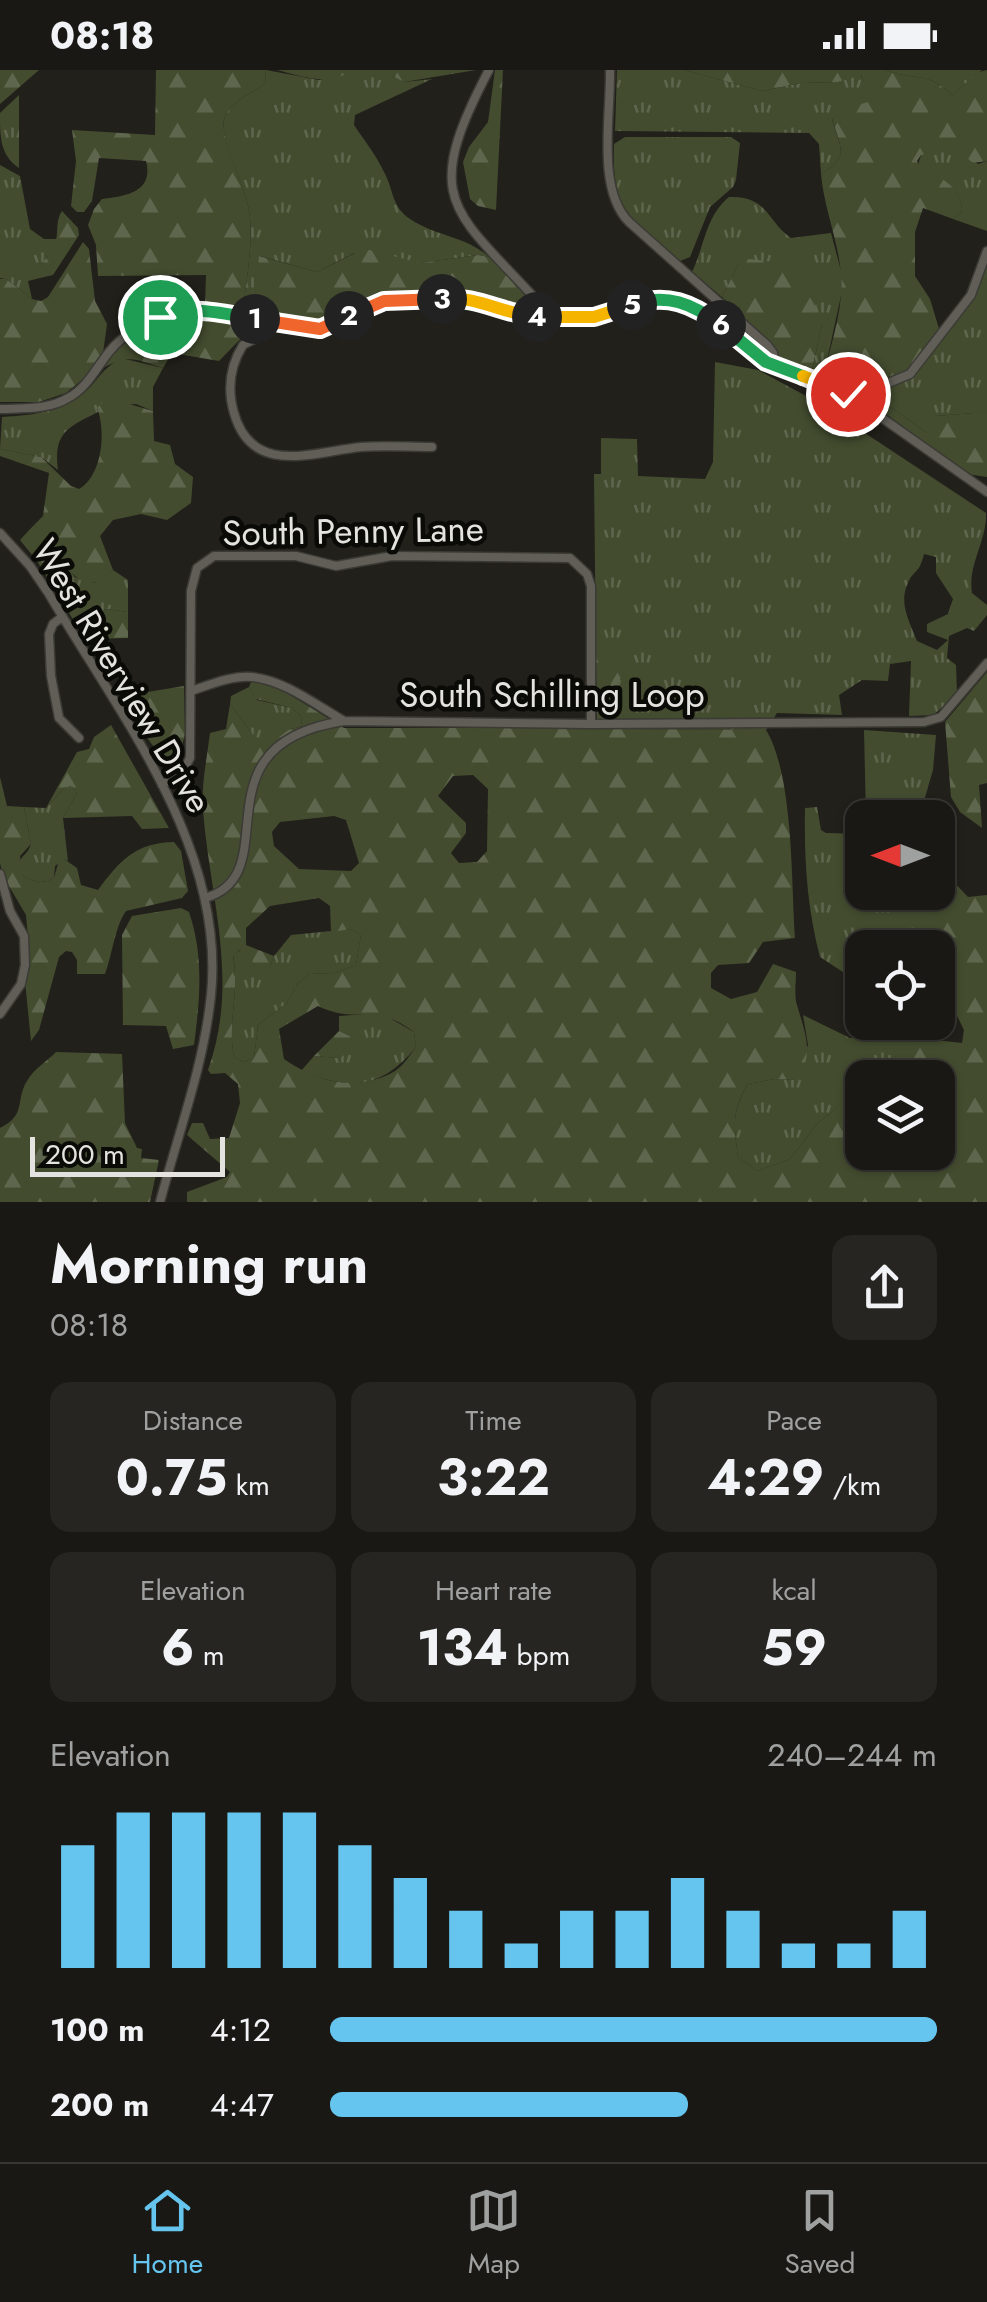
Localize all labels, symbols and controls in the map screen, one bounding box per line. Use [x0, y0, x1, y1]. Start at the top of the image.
text: 08:18 [50, 8, 154, 63]
pin: 3 [417, 274, 467, 324]
pin [118, 275, 203, 360]
text: 3 [433, 278, 451, 319]
pin: 5 [607, 280, 657, 330]
text: 5 [623, 284, 641, 325]
icon: arrive [133, 290, 188, 345]
pin: 2 [324, 291, 374, 341]
pin: 4 [512, 292, 562, 342]
pin: 1 [230, 294, 280, 344]
text: 2 [340, 295, 358, 336]
text: 4 [527, 296, 547, 337]
text: 1 [248, 298, 262, 339]
pin: 6 [696, 300, 746, 350]
text: 6 [712, 304, 730, 345]
pin [806, 352, 891, 437]
icon: check [821, 367, 876, 422]
street label: South Penny Lane [222, 504, 484, 558]
street label: West Riverview Drive [20, 530, 224, 822]
street label: South Schilling Loop [399, 670, 705, 720]
north arrow [845, 800, 955, 910]
map controls [845, 800, 955, 1170]
button: locate [845, 930, 955, 1040]
button: layers [845, 1060, 955, 1170]
scale bar [30, 1132, 225, 1176]
text: 200 m [45, 1134, 125, 1175]
text: Morning run [50, 1224, 368, 1304]
button: share [832, 1235, 937, 1340]
text: 08:18 [50, 1302, 128, 1348]
text: Distance [143, 1400, 243, 1441]
text: Time [465, 1400, 522, 1441]
text: Pace [766, 1400, 822, 1441]
text: 0.75 [116, 1441, 227, 1514]
text: 3:22 [437, 1441, 550, 1514]
text: 4:29 [707, 1441, 824, 1514]
text: km [227, 1465, 270, 1506]
text: /km [824, 1465, 881, 1506]
text: Elevation [140, 1570, 246, 1611]
text: Heart rate [435, 1570, 552, 1611]
text: kcal [772, 1570, 817, 1611]
text: 6 [161, 1611, 194, 1684]
text: 134 [417, 1611, 508, 1684]
text: 59 [761, 1611, 827, 1684]
text: m [194, 1635, 225, 1676]
text: bpm [508, 1635, 570, 1676]
text: Elevation [50, 1732, 171, 1778]
text: 240–244 m [767, 1732, 937, 1778]
text: 100 m [50, 2007, 145, 2053]
text: 4:12 [210, 2007, 271, 2053]
text: 200 m [50, 2082, 149, 2128]
text: 4:47 [210, 2082, 274, 2128]
tab: Home [132, 2183, 203, 2284]
tab: Map [466, 2183, 521, 2284]
tab: Saved [784, 2183, 855, 2284]

